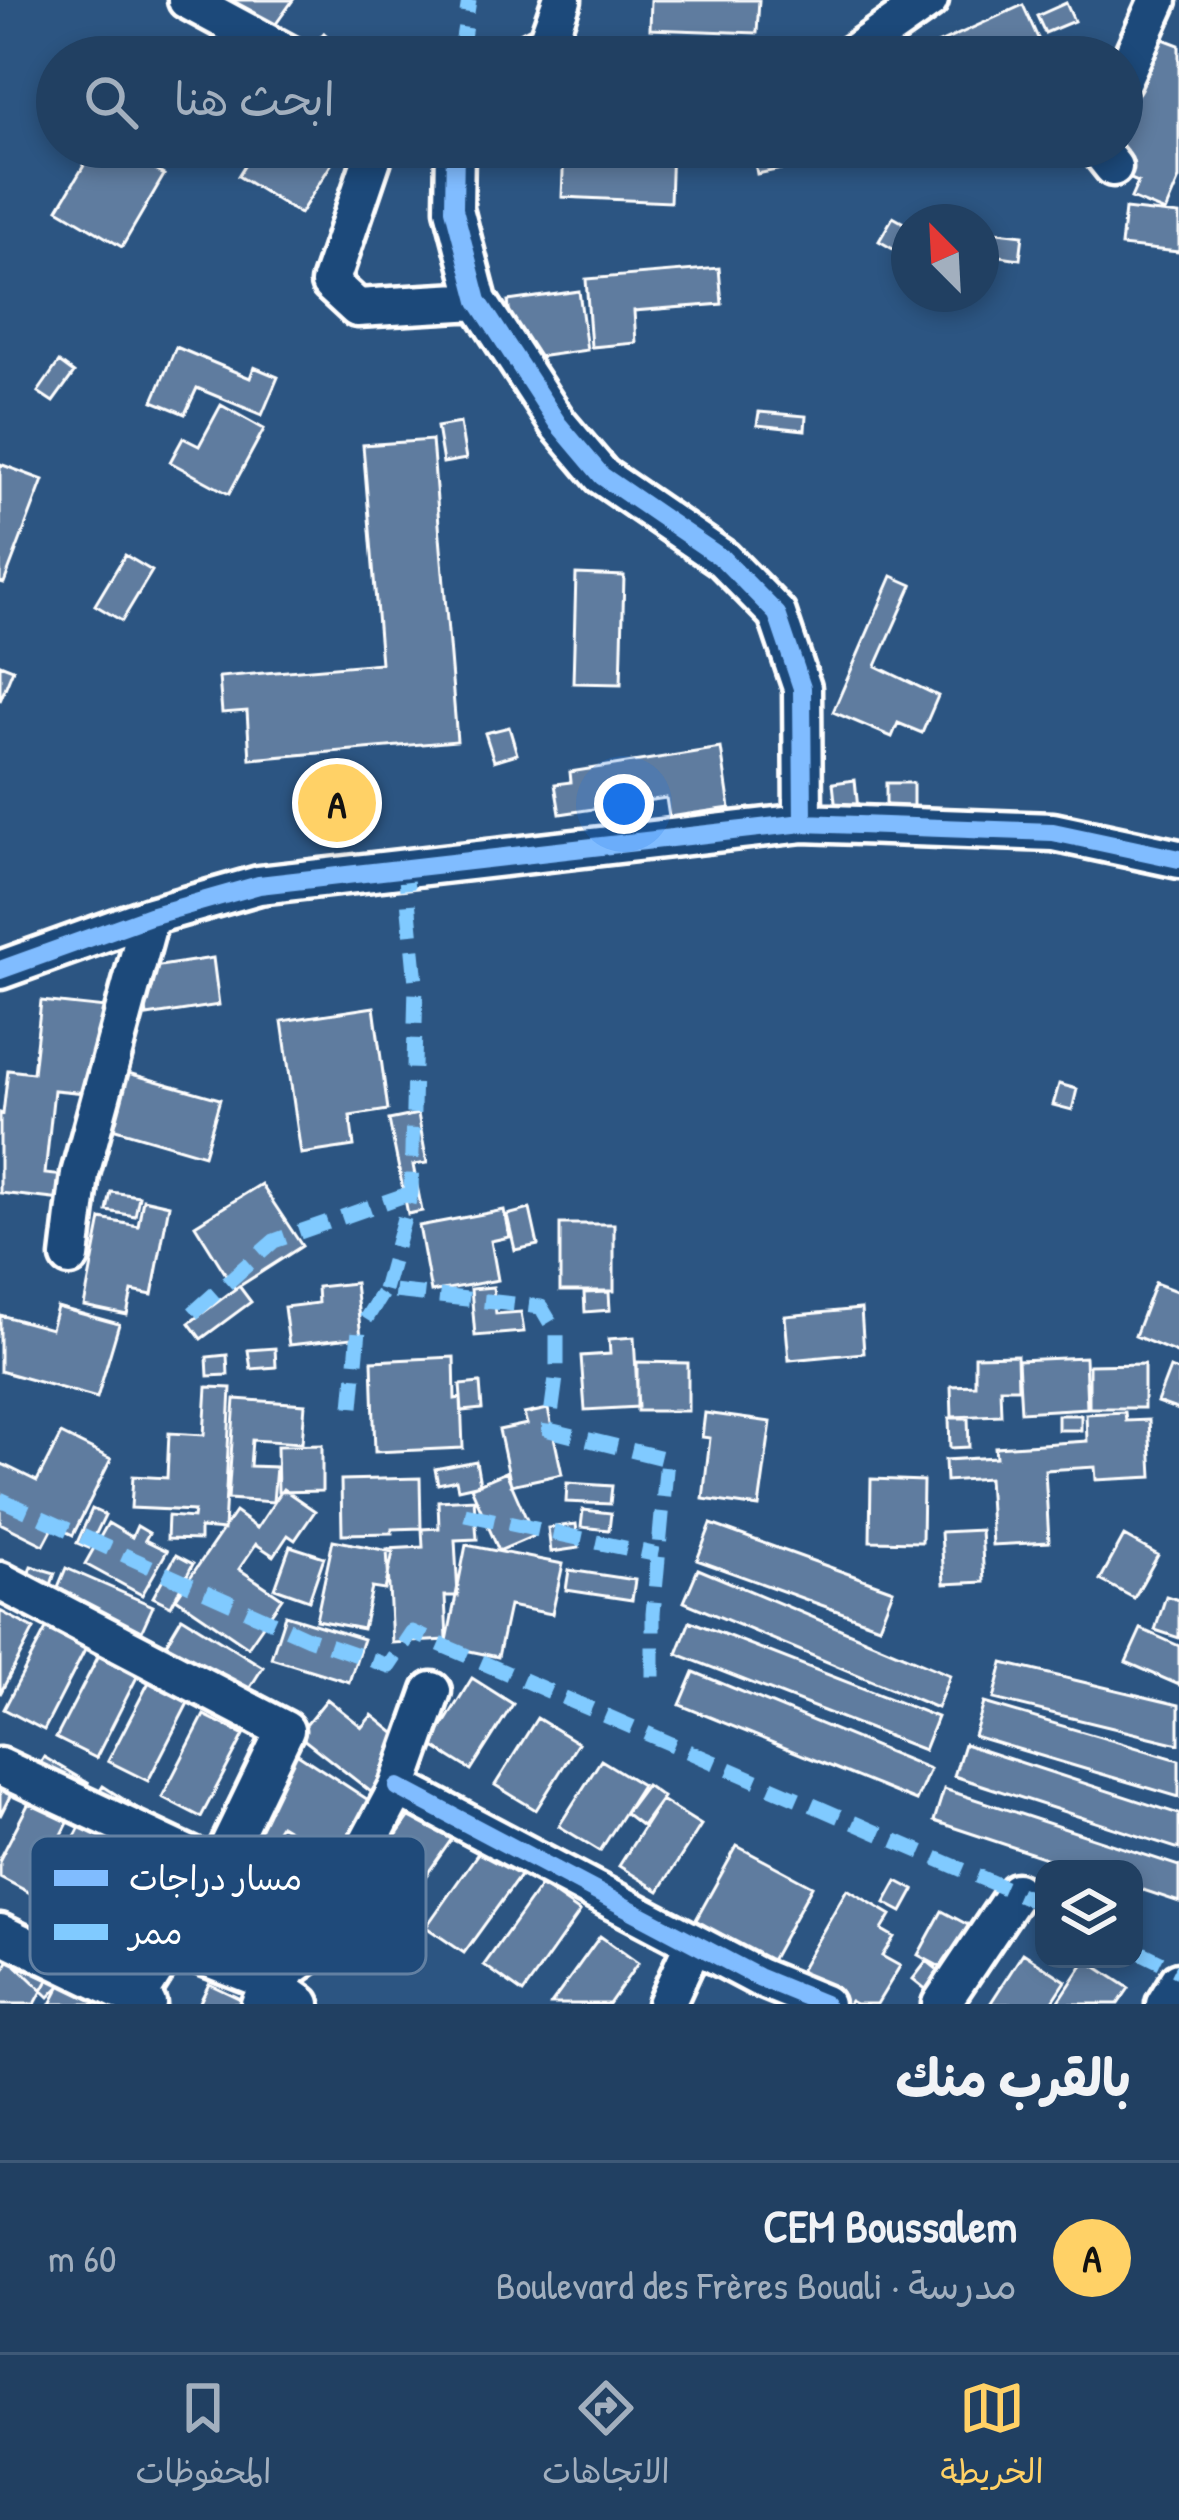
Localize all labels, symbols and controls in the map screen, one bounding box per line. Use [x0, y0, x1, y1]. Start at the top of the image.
search box [36, 36, 1143, 168]
text: ابحث هنا [174, 68, 335, 129]
icon: search [78, 69, 144, 135]
north arrow [891, 204, 999, 312]
pin: A [298, 758, 376, 848]
your location [594, 774, 654, 834]
legend [30, 1836, 426, 1974]
text: مسار دراجات [129, 1856, 302, 1900]
map controls [1035, 1860, 1143, 1968]
button: layers [1035, 1860, 1143, 1968]
text: ممر [126, 1910, 182, 1954]
text: بالقرب منك [896, 2043, 1131, 2112]
text: CEM Boussalem [764, 2195, 1017, 2256]
text: 60 m [48, 2231, 117, 2284]
text: A [1082, 2231, 1102, 2284]
text: مدرسة · Boulevard des Frères Bouali [496, 2258, 1017, 2311]
tab: المحفوظات [135, 2375, 271, 2501]
tab: الاتجاهات [542, 2375, 670, 2501]
tab: الخريطة [941, 2375, 1044, 2501]

